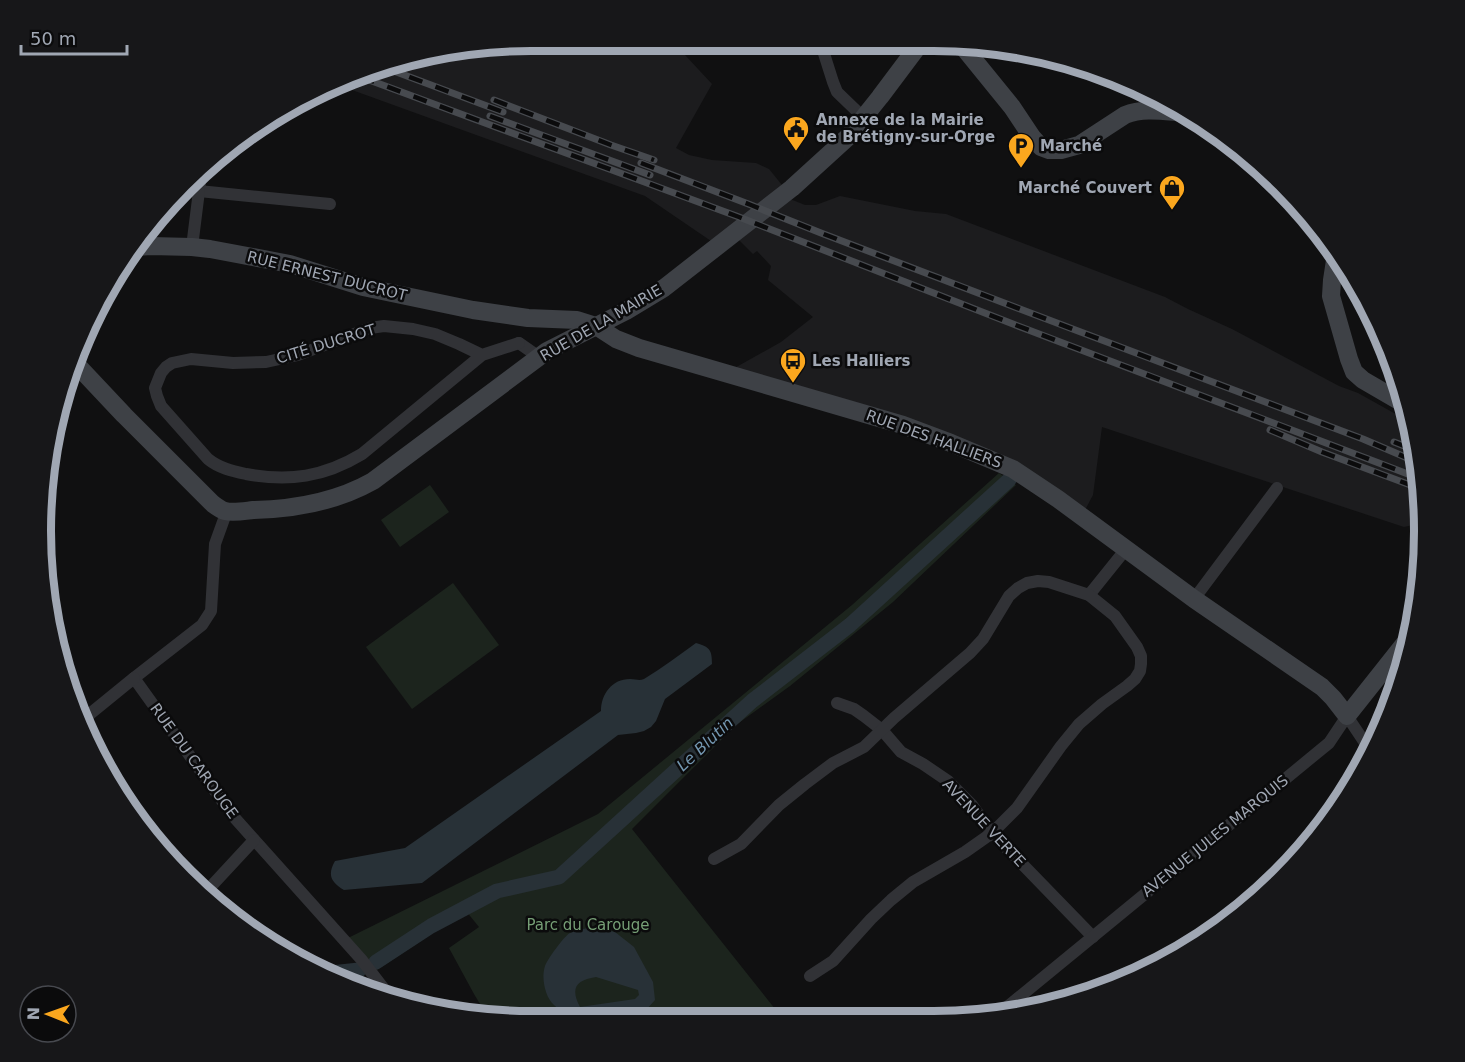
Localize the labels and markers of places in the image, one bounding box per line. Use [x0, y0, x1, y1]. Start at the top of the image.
place label: Annexe de la Mairie de Brétigny-sur-Orge [816, 111, 995, 146]
public building icon: Annexe de la Mairie de Brétigny-sur-Orge [781, 114, 811, 152]
parking icon: Marché [1006, 131, 1036, 169]
place label: Marché [1040, 137, 1102, 155]
shop icon: Marché Couvert [1157, 173, 1187, 211]
place label: Marché Couvert [1018, 179, 1152, 197]
bus stop icon: Les Halliers [778, 346, 808, 384]
place label: Les Halliers [812, 352, 911, 370]

